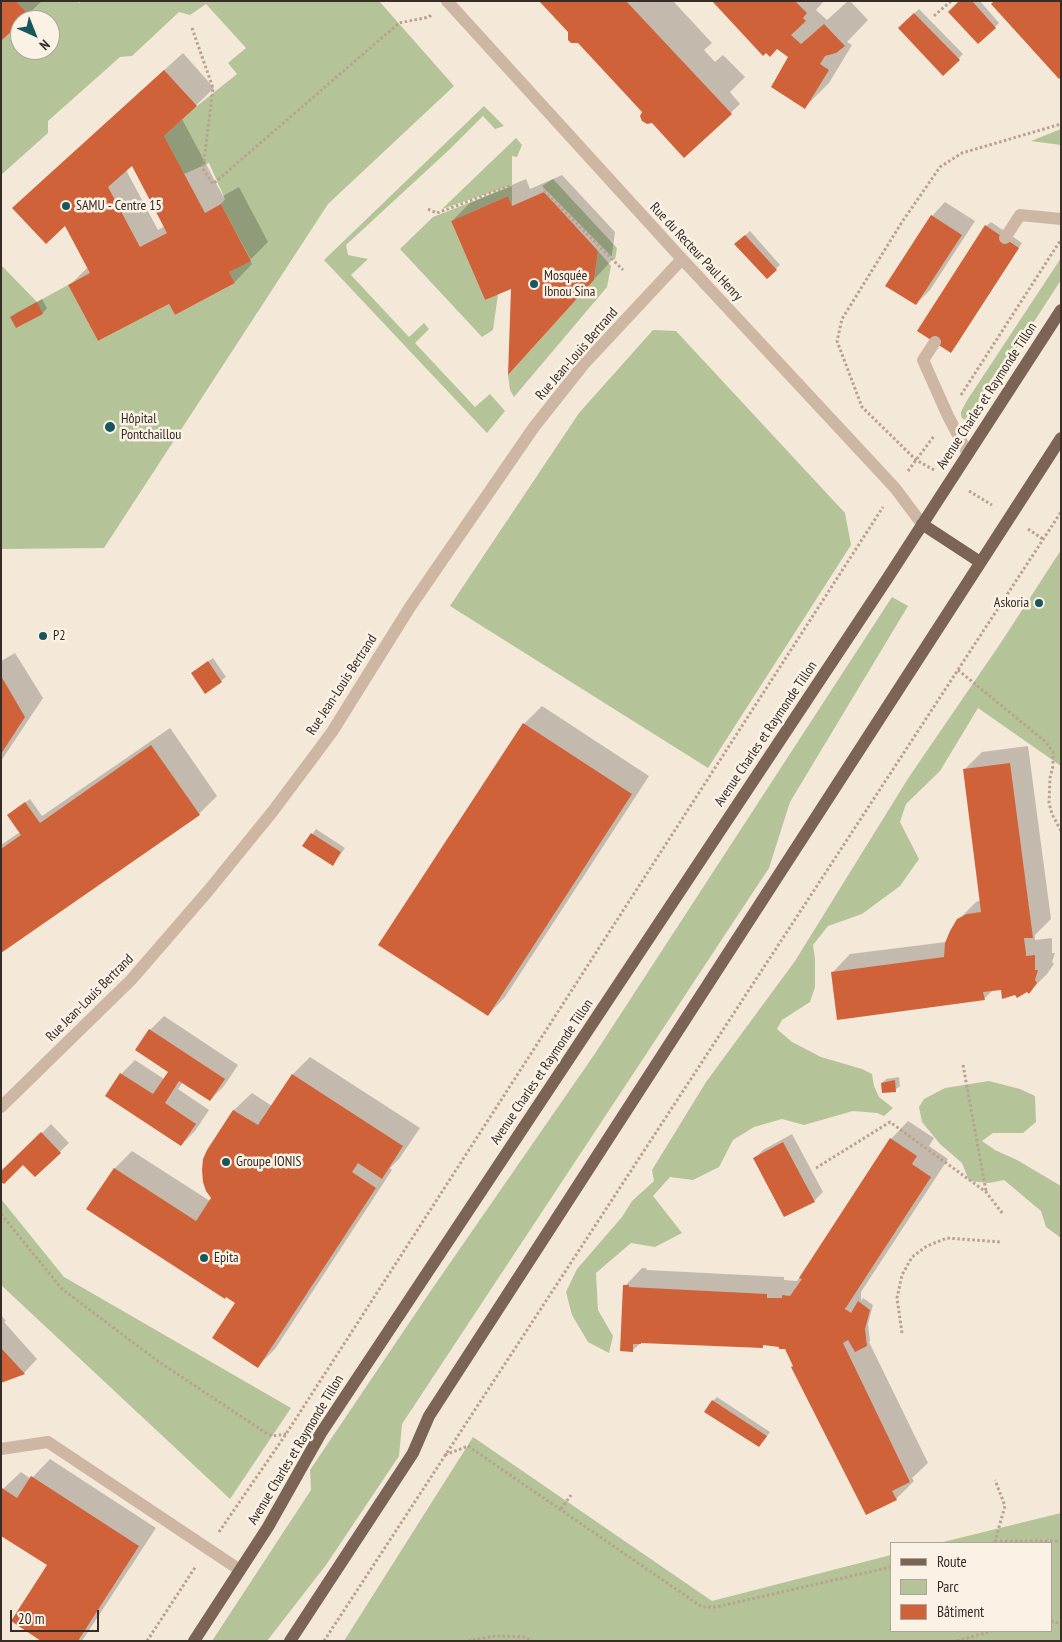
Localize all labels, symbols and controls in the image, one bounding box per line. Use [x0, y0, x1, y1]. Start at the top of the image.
north arrow [10, 10, 60, 60]
text: N [36, 36, 54, 54]
place label: SAMU - Centre 15 [76, 198, 162, 214]
street label: Rue du Recteur Paul Henry [646, 199, 746, 305]
marker: SAMU - Centre 15 [60, 200, 72, 212]
place label: Mosquée Ibnou Sina [544, 268, 595, 300]
marker: Mosquée Ibnou Sina [528, 278, 540, 290]
street label: Rue Jean-Louis Bertrand [532, 304, 622, 404]
street label: Avenue Charles et Raymonde Tillon [933, 320, 1041, 472]
place label: Hôpital Pontchaillou [121, 411, 181, 444]
marker: Hôpital Pontchaillou [103, 420, 117, 434]
place label: Askoria [994, 595, 1029, 611]
marker: Askoria [1033, 597, 1045, 609]
place label: P2 [53, 628, 66, 644]
marker: P2 [37, 630, 49, 642]
street label: Rue Jean-Louis Bertrand [303, 632, 381, 738]
street label: Avenue Charles et Raymonde Tillon [711, 658, 821, 810]
street label: Rue Jean-Louis Bertrand [43, 951, 137, 1045]
street label: Avenue Charles et Raymonde Tillon [487, 996, 597, 1148]
place label: Groupe IONIS [236, 1154, 301, 1170]
marker: Groupe IONIS [220, 1156, 232, 1168]
place label: Epita [214, 1250, 239, 1266]
marker: Epita [198, 1252, 210, 1264]
street label: Avenue Charles et Raymonde Tillon [245, 1372, 347, 1528]
legend [890, 1542, 1052, 1632]
text: Route [937, 1552, 967, 1571]
text: Parc [937, 1577, 959, 1596]
scale bar [12, 1600, 101, 1632]
text: Bâtiment [937, 1602, 984, 1621]
text: 20 m [18, 1609, 44, 1628]

